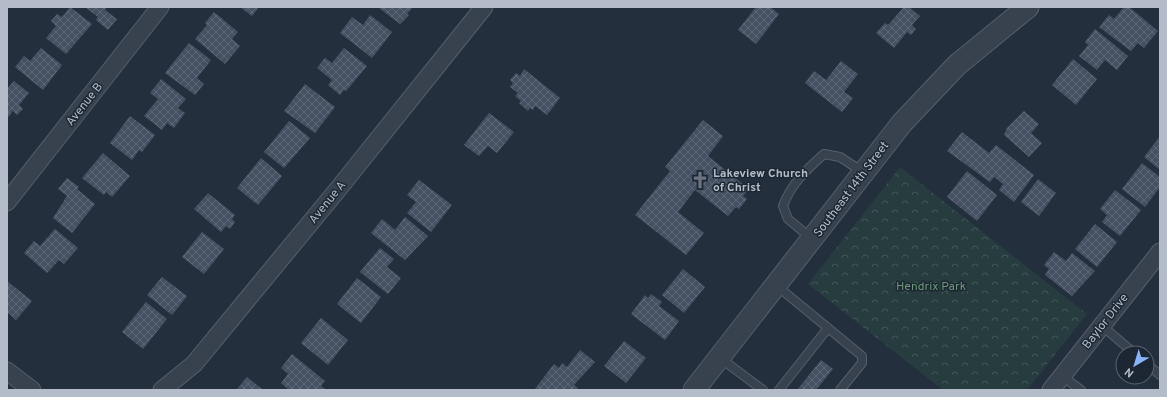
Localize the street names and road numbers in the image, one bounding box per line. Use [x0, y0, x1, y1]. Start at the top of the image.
street label: Avenue B [63, 80, 107, 130]
street label: Southeast 14th Street [811, 139, 893, 241]
street label: Avenue A [306, 178, 350, 227]
street label: Baylor Drive [1079, 291, 1133, 353]

